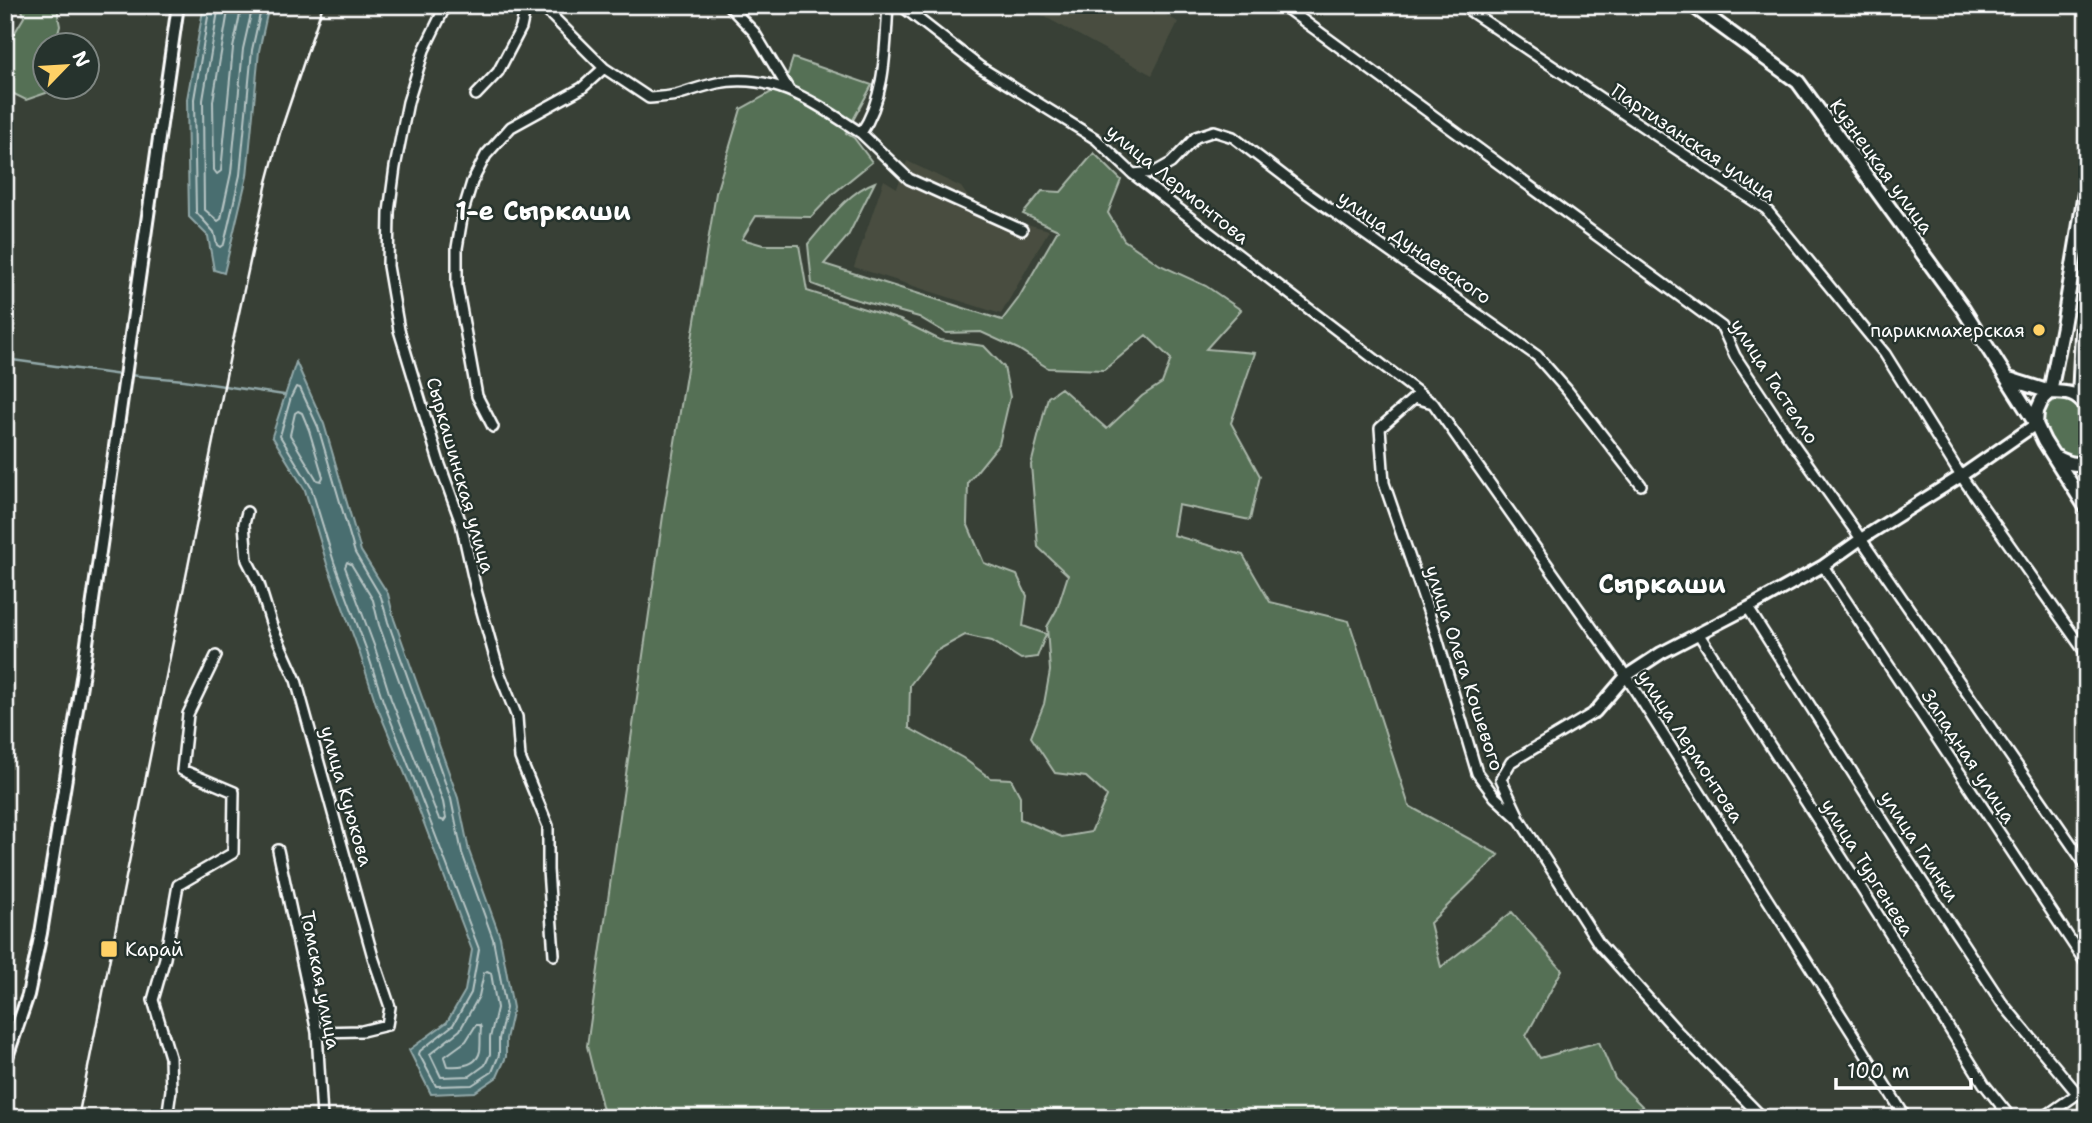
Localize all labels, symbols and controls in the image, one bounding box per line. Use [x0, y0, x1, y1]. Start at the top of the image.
north arrow [32, 32, 102, 102]
text: N [66, 47, 95, 71]
street label: Партизанская улица [1607, 78, 1781, 207]
street label: Кузнецкая улица [1824, 94, 1939, 239]
street label: улица Лермонтова [1101, 119, 1255, 250]
street label: улица Дунаевского [1333, 185, 1496, 310]
district label: 1-е Сыркаши [455, 193, 631, 228]
street label: улица Гастелло [1725, 314, 1824, 449]
place label: парикмахерская [1870, 318, 2025, 343]
marker: парикмахерская [2031, 322, 2047, 338]
street label: Сыркашинская улица [421, 374, 501, 576]
street label: улица Олега Кошевого [1419, 562, 1510, 774]
district label: Сыркаши [1598, 566, 1726, 601]
street label: улица Лермонтова [1632, 665, 1749, 828]
street label: Западная улица [1916, 684, 2021, 828]
street label: улица Куюкова [315, 723, 379, 869]
street label: улица Глинки [1874, 786, 1965, 907]
street label: улица Тургенева [1815, 794, 1920, 941]
street label: Томская улица [295, 909, 346, 1052]
place label: Карай [125, 937, 184, 962]
marker: Карай [99, 939, 119, 959]
scale bar [1836, 1046, 1971, 1090]
text: 100 m [1847, 1057, 1910, 1085]

